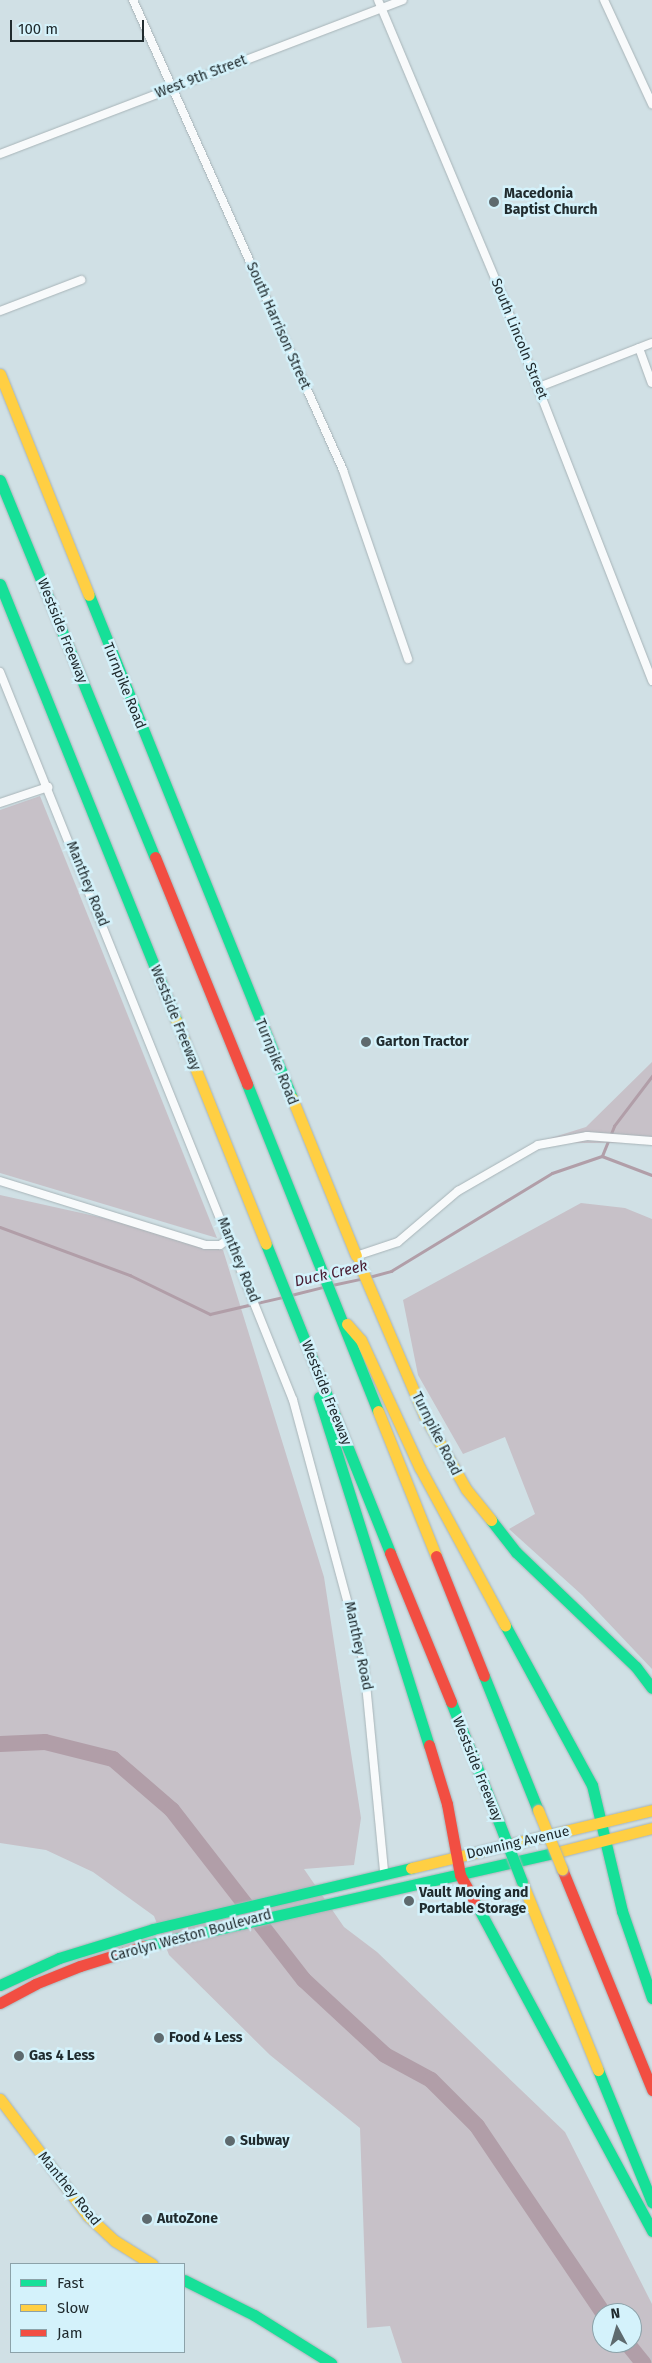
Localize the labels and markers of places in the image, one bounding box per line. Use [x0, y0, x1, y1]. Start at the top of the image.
place label: Macedonia Baptist Church [504, 186, 597, 218]
marker: Macedonia Baptist Church [488, 196, 500, 208]
place label: Garton Tractor [376, 1034, 469, 1050]
marker: Garton Tractor [360, 1036, 372, 1048]
place label: Vault Moving and Portable Storage [419, 1885, 528, 1918]
marker: Vault Moving and Portable Storage [403, 1895, 415, 1907]
place label: Food 4 Less [169, 2030, 243, 2046]
marker: Food 4 Less [153, 2032, 165, 2044]
place label: Gas 4 Less [29, 2048, 95, 2064]
marker: Gas 4 Less [13, 2050, 25, 2062]
place label: Subway [240, 2133, 289, 2149]
marker: Subway [224, 2135, 236, 2147]
place label: AutoZone [157, 2211, 218, 2227]
marker: AutoZone [141, 2213, 153, 2225]

